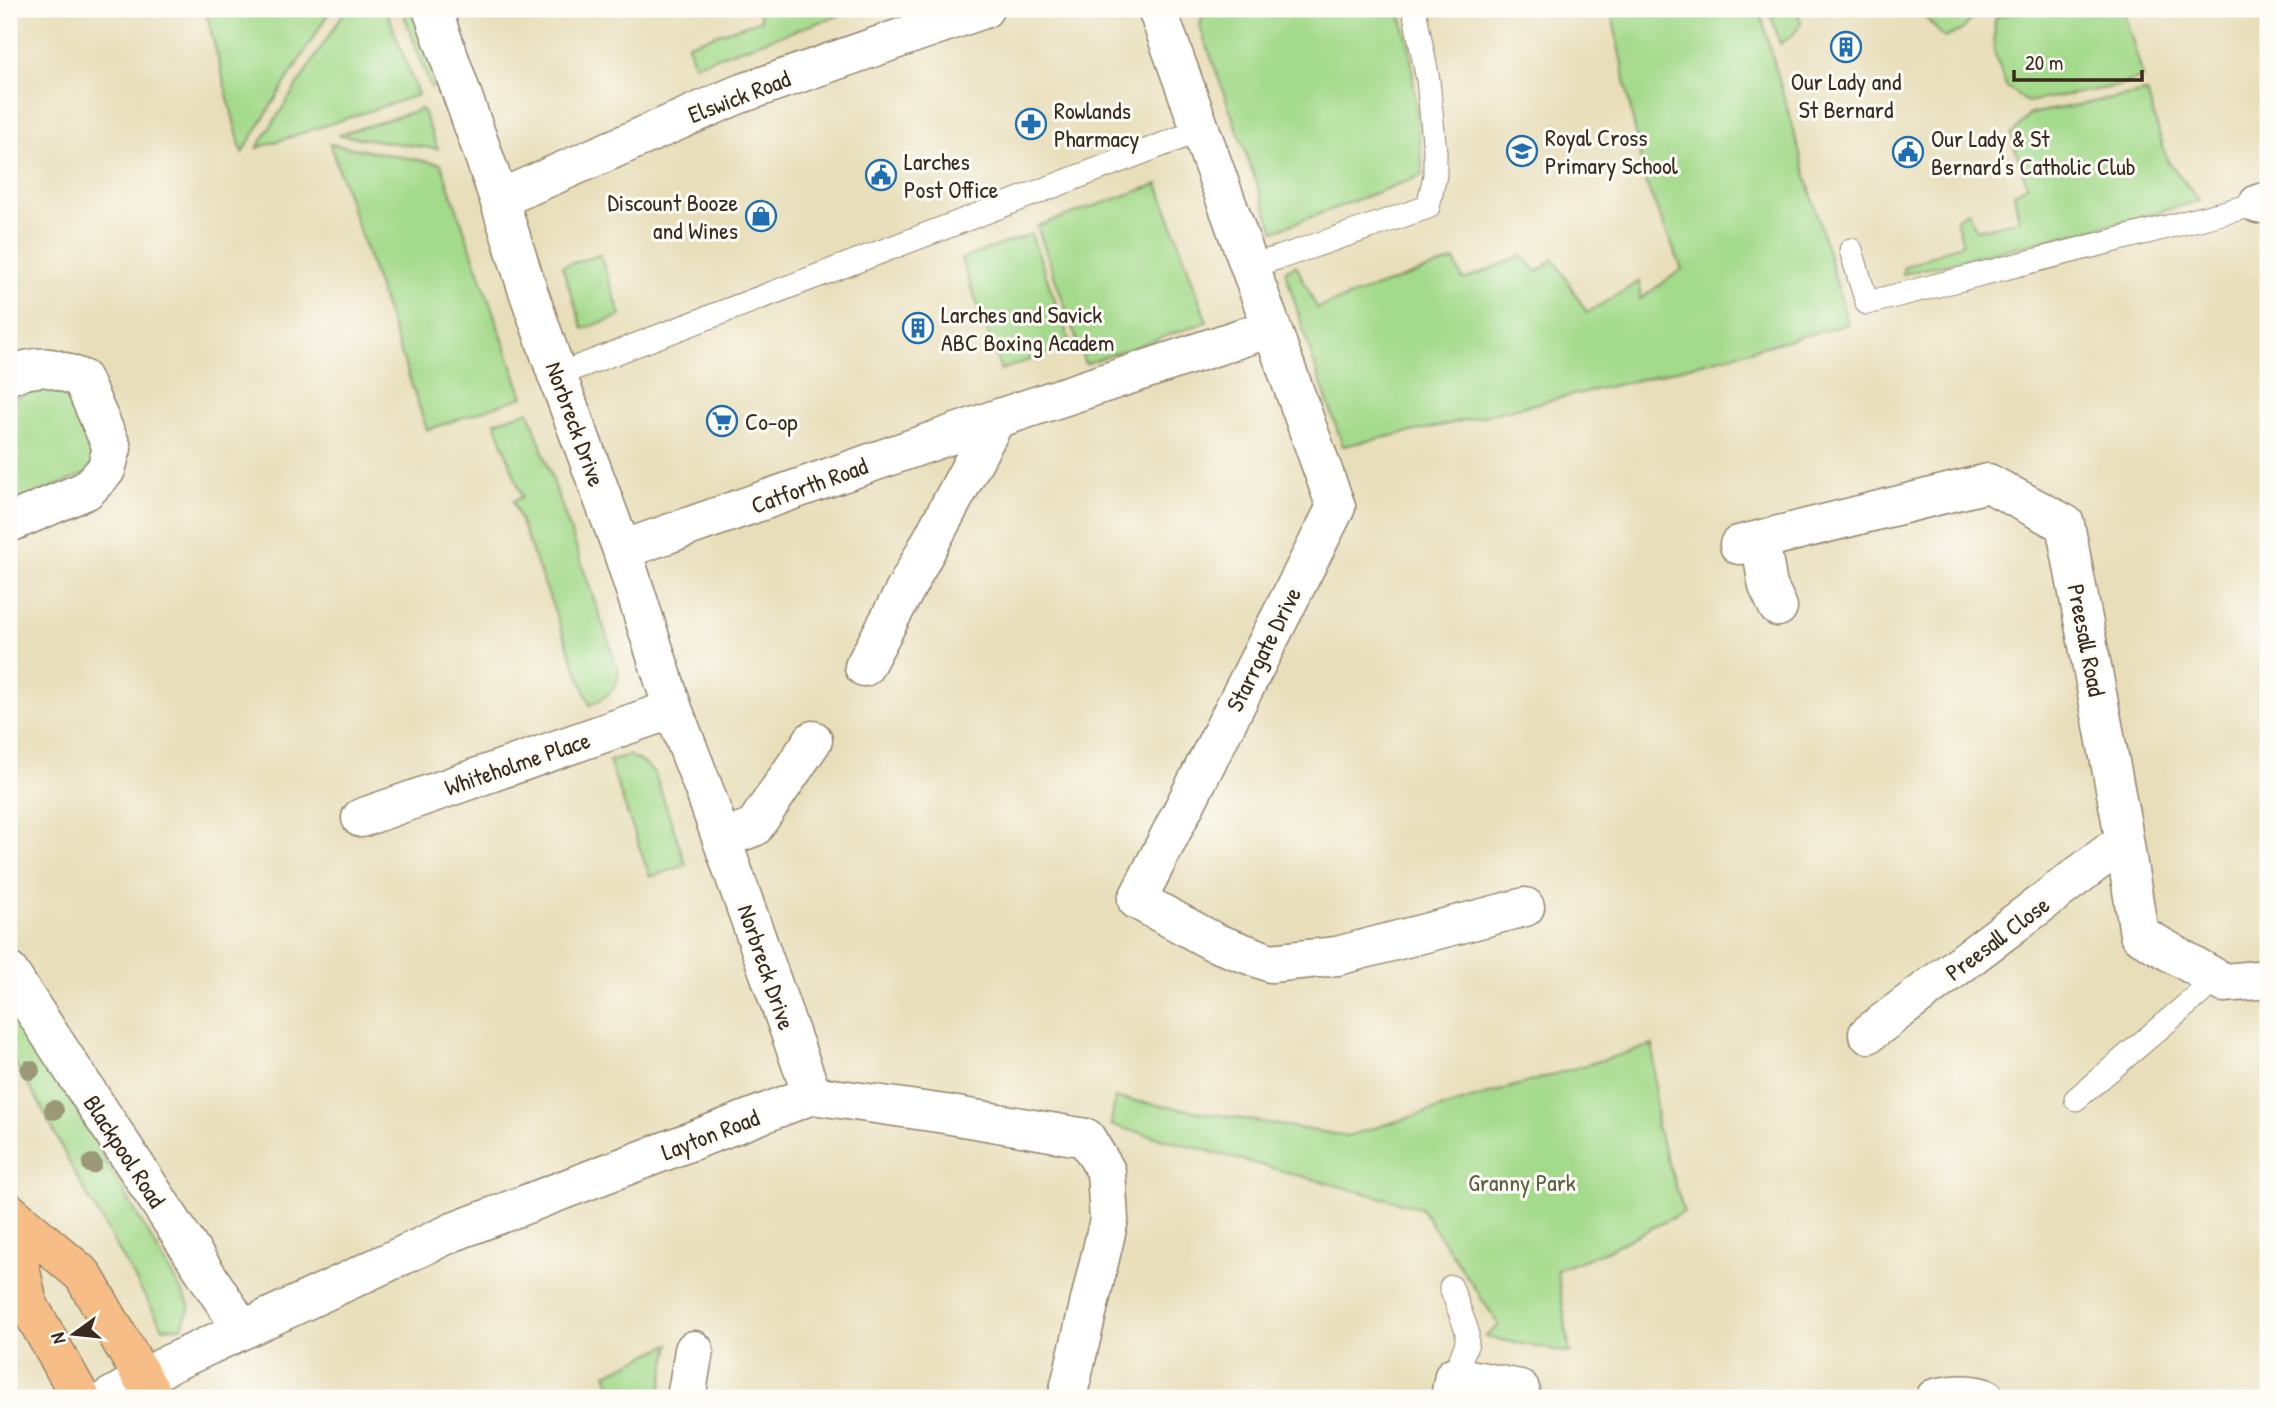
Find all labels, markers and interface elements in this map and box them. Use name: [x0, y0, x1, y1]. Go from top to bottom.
building icon: Our Lady and St Bernard: [1829, 30, 1863, 64]
scale bar: [2014, 38, 2142, 82]
text: 20 m: [2025, 48, 2063, 77]
street label: Elswick Road: [683, 62, 795, 130]
place label: Our Lady and St Bernard: [1791, 65, 1901, 125]
place label: Rowlands Pharmacy: [1054, 94, 1139, 154]
pharmacy icon: Rowlands Pharmacy: [1014, 107, 1048, 141]
place label: Royal Cross Primary School: [1545, 121, 1679, 181]
place label: Our Lady & St Bernard's Catholic Club: [1931, 122, 2136, 182]
school or university icon: Royal Cross Primary School: [1505, 134, 1539, 168]
public building icon: Our Lady & St Bernard's Catholic Club: [1891, 135, 1925, 169]
place label: Larches Post Office: [904, 145, 999, 205]
public building icon: Larches Post Office: [864, 158, 898, 192]
place label: Discount Booze and Wines: [607, 186, 738, 246]
shop icon: Discount Booze and Wines: [744, 199, 778, 233]
place label: Larches and Savick ABC Boxing Academ: [941, 298, 1114, 358]
building icon: Larches and Savick ABC Boxing Academ: [901, 311, 935, 345]
street label: Norbreck Drive: [539, 357, 613, 491]
supermarket icon: Co-op: [705, 404, 739, 438]
place label: Co-op: [745, 405, 797, 437]
street label: Catforth Road: [746, 449, 872, 521]
street label: Starrgate Drive: [1218, 581, 1308, 717]
street label: Preesall Road: [2060, 581, 2114, 699]
street label: Whiteholme Place: [440, 723, 594, 803]
street label: Preesall Close: [1938, 888, 2056, 988]
street label: Norbreck Drive: [731, 900, 803, 1034]
street label: Blackpool Road: [77, 1089, 173, 1213]
street label: Layton Road: [657, 1101, 763, 1167]
park label: Granny Park: [1468, 1166, 1576, 1198]
north arrow: [38, 1298, 108, 1368]
text: N: [44, 1330, 71, 1347]

